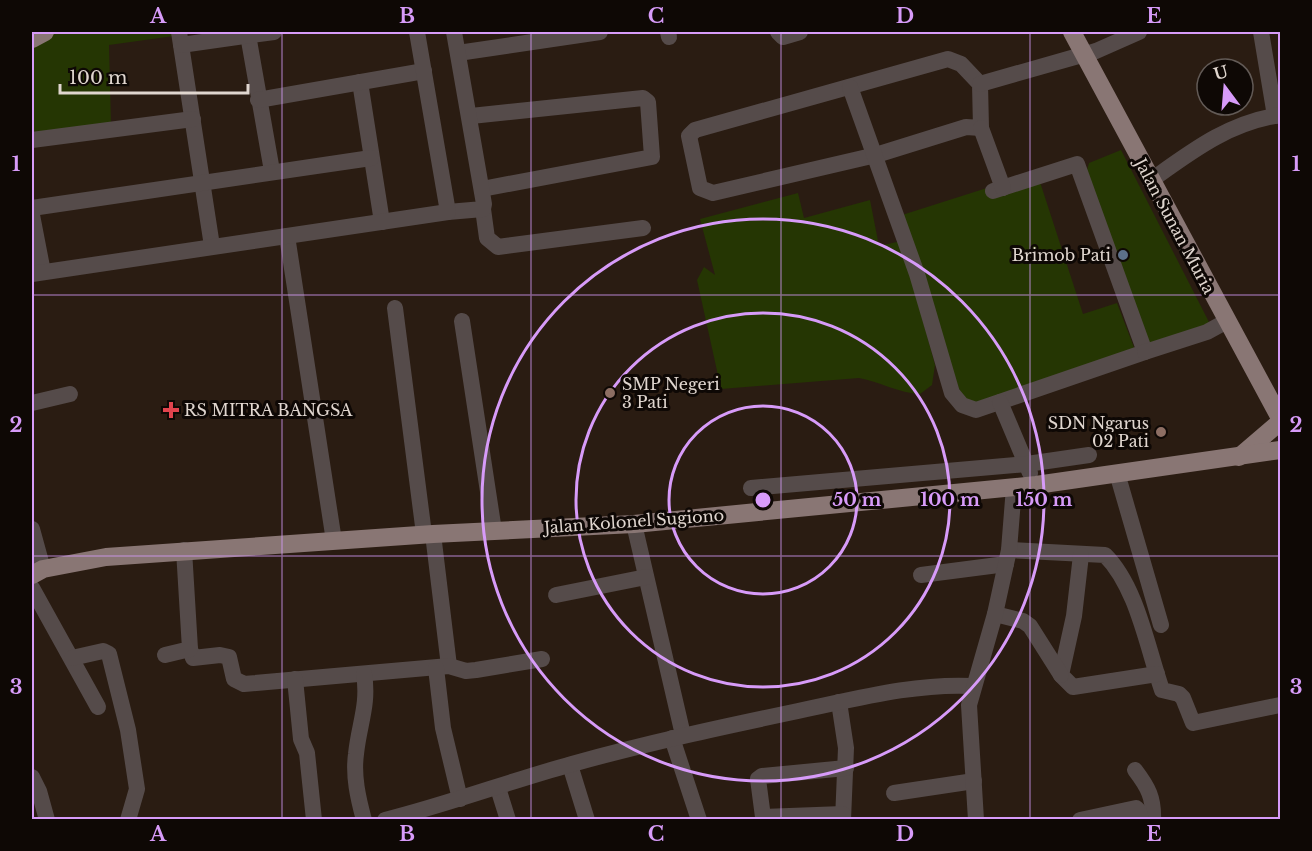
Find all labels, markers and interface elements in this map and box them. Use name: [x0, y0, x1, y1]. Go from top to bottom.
text: A: [149, 4, 167, 28]
text: B: [399, 4, 415, 28]
text: C: [648, 4, 664, 28]
text: D: [896, 4, 914, 28]
text: E: [1146, 4, 1162, 28]
scale bar: [60, 57, 248, 95]
north arrow: [1195, 57, 1255, 117]
text: U: [1211, 61, 1230, 84]
text: 100 m: [69, 67, 127, 89]
text: 1: [12, 152, 21, 176]
text: 1: [1292, 152, 1301, 176]
street label: Jalan Sunan Muria: [1130, 153, 1219, 297]
place label: Brimob Pati: [1012, 245, 1112, 265]
marker: Brimob Pati: [1116, 248, 1130, 262]
place label: SMP Negeri 3 Pati: [622, 374, 720, 412]
marker: SMP Negeri 3 Pati: [603, 386, 617, 400]
place label: RS MITRA BANGSA: [184, 400, 353, 420]
marker: RS MITRA BANGSA: [162, 401, 180, 419]
text: 2: [9, 413, 23, 437]
place label: SDN Ngarus 02 Pati: [1048, 413, 1150, 451]
text: 2: [1289, 413, 1303, 437]
marker: SDN Ngarus 02 Pati: [1154, 425, 1168, 439]
text: 50 m: [833, 489, 882, 511]
text: 100 m: [920, 489, 980, 511]
text: 150 m: [1016, 489, 1073, 511]
centre of rings: [753, 490, 773, 510]
street label: Jalan Kolonel Sugiono: [541, 505, 725, 537]
text: 3: [10, 675, 22, 699]
text: 3: [1290, 675, 1302, 699]
text: A: [149, 822, 167, 846]
text: B: [399, 822, 415, 846]
text: C: [648, 822, 664, 846]
text: D: [896, 822, 914, 846]
text: E: [1146, 822, 1162, 846]

